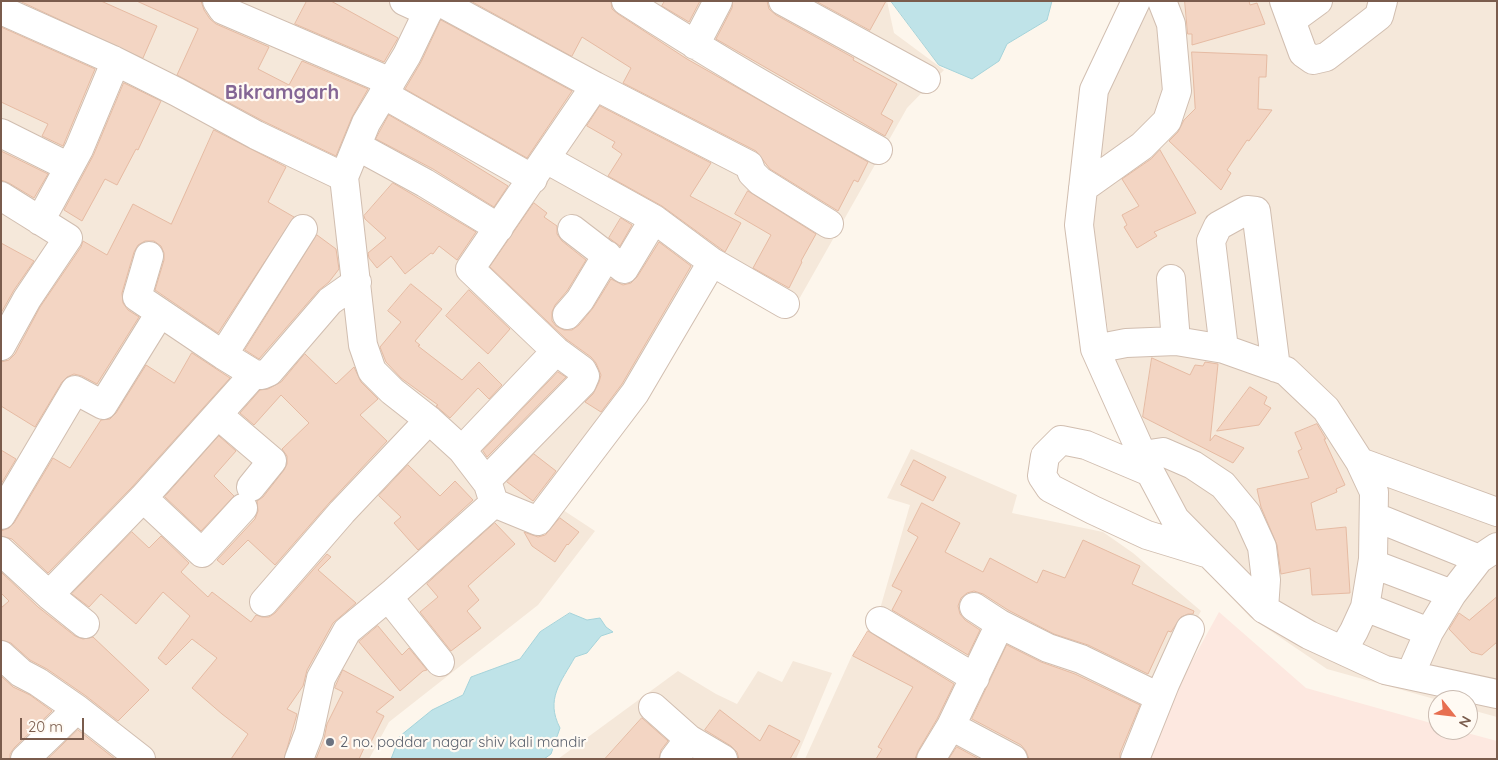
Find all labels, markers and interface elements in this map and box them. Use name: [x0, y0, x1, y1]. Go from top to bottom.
district label: Bikramgarh: [225, 81, 339, 105]
north arrow: [1428, 690, 1478, 740]
scale bar: [22, 708, 86, 740]
text: N: [1455, 713, 1476, 731]
text: 20 m: [28, 717, 63, 736]
place label: 2 no. poddar nagar shiv kali mandir: [340, 733, 586, 751]
marker: 2 no. poddar nagar shiv kali mandir: [324, 736, 336, 748]

